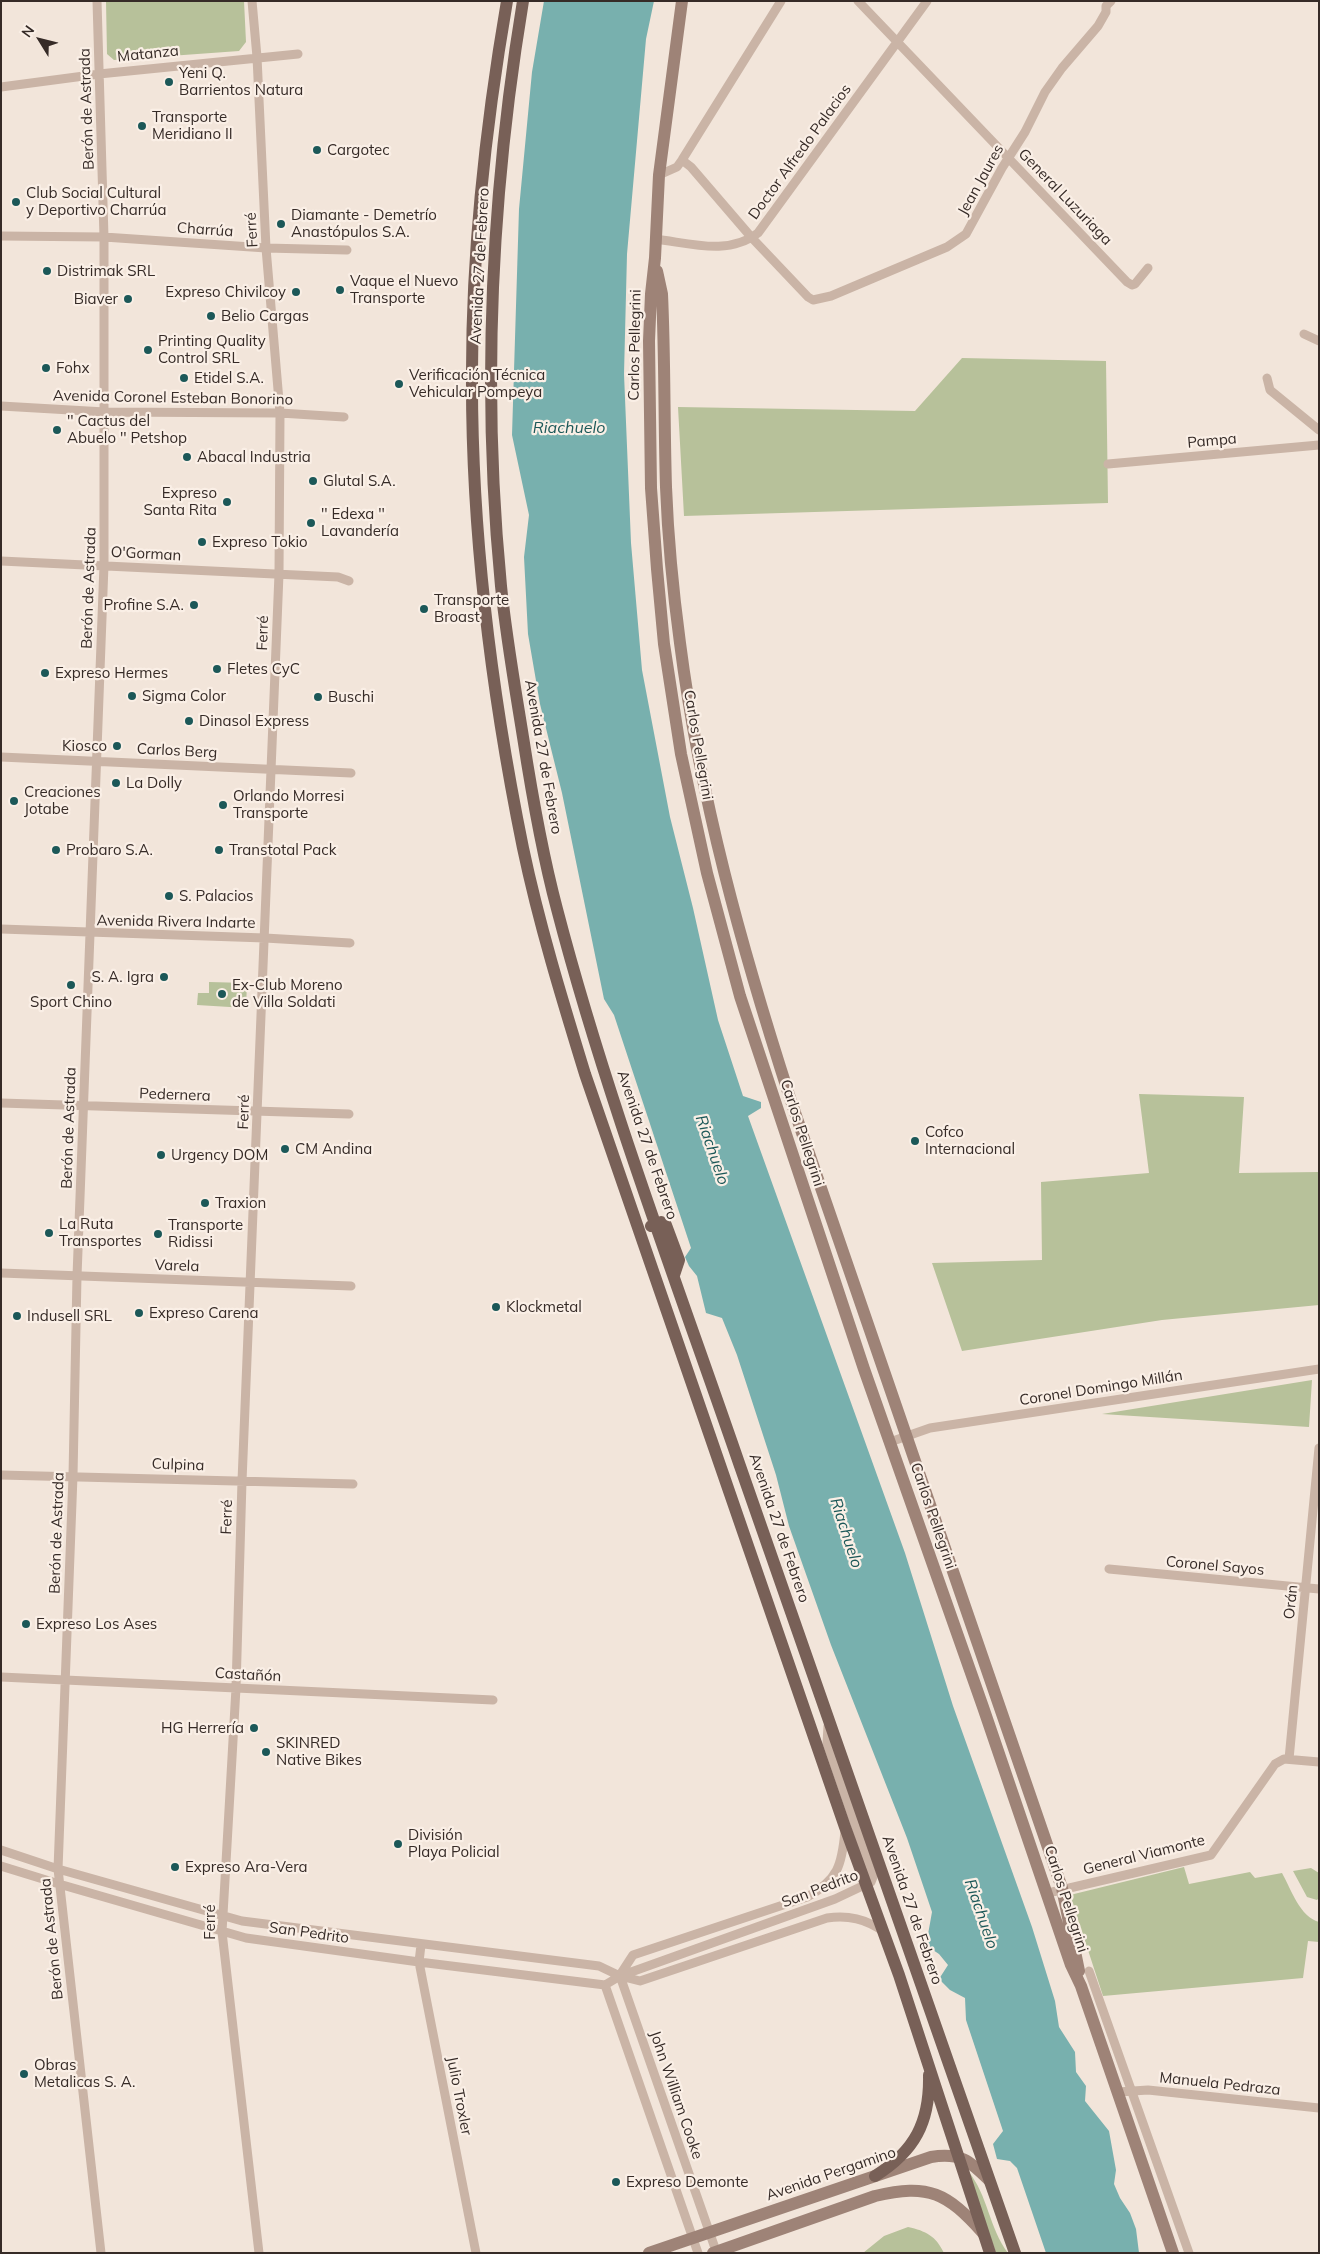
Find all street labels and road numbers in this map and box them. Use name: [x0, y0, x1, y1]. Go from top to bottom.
street label: Matanza: [116, 42, 180, 66]
street label: Berón de Astrada: [76, 48, 98, 170]
street label: Doctor Alfredo Palacios: [745, 81, 855, 223]
street label: Jean Jaures: [954, 141, 1008, 219]
street label: General Luzuriaga: [1014, 145, 1116, 249]
street label: Avenida 27 de Febrero: [467, 187, 493, 345]
street label: Ferré: [242, 212, 262, 248]
street label: Charrúa: [176, 219, 234, 241]
street label: Carlos Pellegrini: [625, 289, 645, 401]
street label: Avenida Coronel Esteban Bonorino: [53, 387, 293, 409]
street label: Pampa: [1187, 430, 1237, 452]
street label: Berón de Astrada: [78, 527, 100, 649]
street label: O'Gorman: [110, 543, 182, 565]
street label: Ferré: [253, 615, 273, 651]
street label: Avenida 27 de Febrero: [521, 678, 565, 836]
street label: Carlos Pellegrini: [679, 689, 717, 801]
street label: Carlos Berg: [136, 740, 218, 762]
street label: Avenida Rivera Indarte: [96, 912, 256, 932]
street label: Berón de Astrada: [58, 1067, 80, 1189]
street label: Avenida 27 de Febrero: [613, 1068, 681, 1222]
street label: Carlos Pellegrini: [776, 1077, 828, 1189]
street label: Pedernera: [139, 1085, 211, 1105]
street label: Ferré: [234, 1094, 254, 1130]
street label: Varela: [154, 1256, 200, 1276]
street label: Coronel Domingo Millán: [1018, 1366, 1184, 1410]
street label: Avenida 27 de Febrero: [745, 1451, 813, 1605]
street label: Culpina: [151, 1455, 205, 1475]
street label: Carlos Pellegrini: [906, 1460, 960, 1572]
street label: Berón de Astrada: [46, 1472, 68, 1594]
street label: Ferré: [217, 1499, 237, 1535]
street label: Coronel Sayos: [1165, 1553, 1265, 1579]
street label: Orán: [1280, 1584, 1302, 1620]
street label: Castañón: [214, 1664, 282, 1686]
street label: General Viamonte: [1081, 1831, 1207, 1879]
street label: Avenida 27 de Febrero: [878, 1833, 946, 1987]
street label: Carlos Pellegrini: [1040, 1843, 1092, 1955]
street label: San Pedrito: [779, 1866, 861, 1912]
street label: Berón de Astrada: [37, 1877, 67, 2001]
street label: Ferré: [201, 1904, 219, 1940]
street label: San Pedrito: [268, 1918, 350, 1948]
street label: John William Cooke: [646, 2028, 706, 2162]
street label: Julio Troxler: [443, 2055, 475, 2137]
street label: Manuela Pedraza: [1159, 2069, 1281, 2099]
street label: Avenida Pergamino: [764, 2143, 898, 2205]

